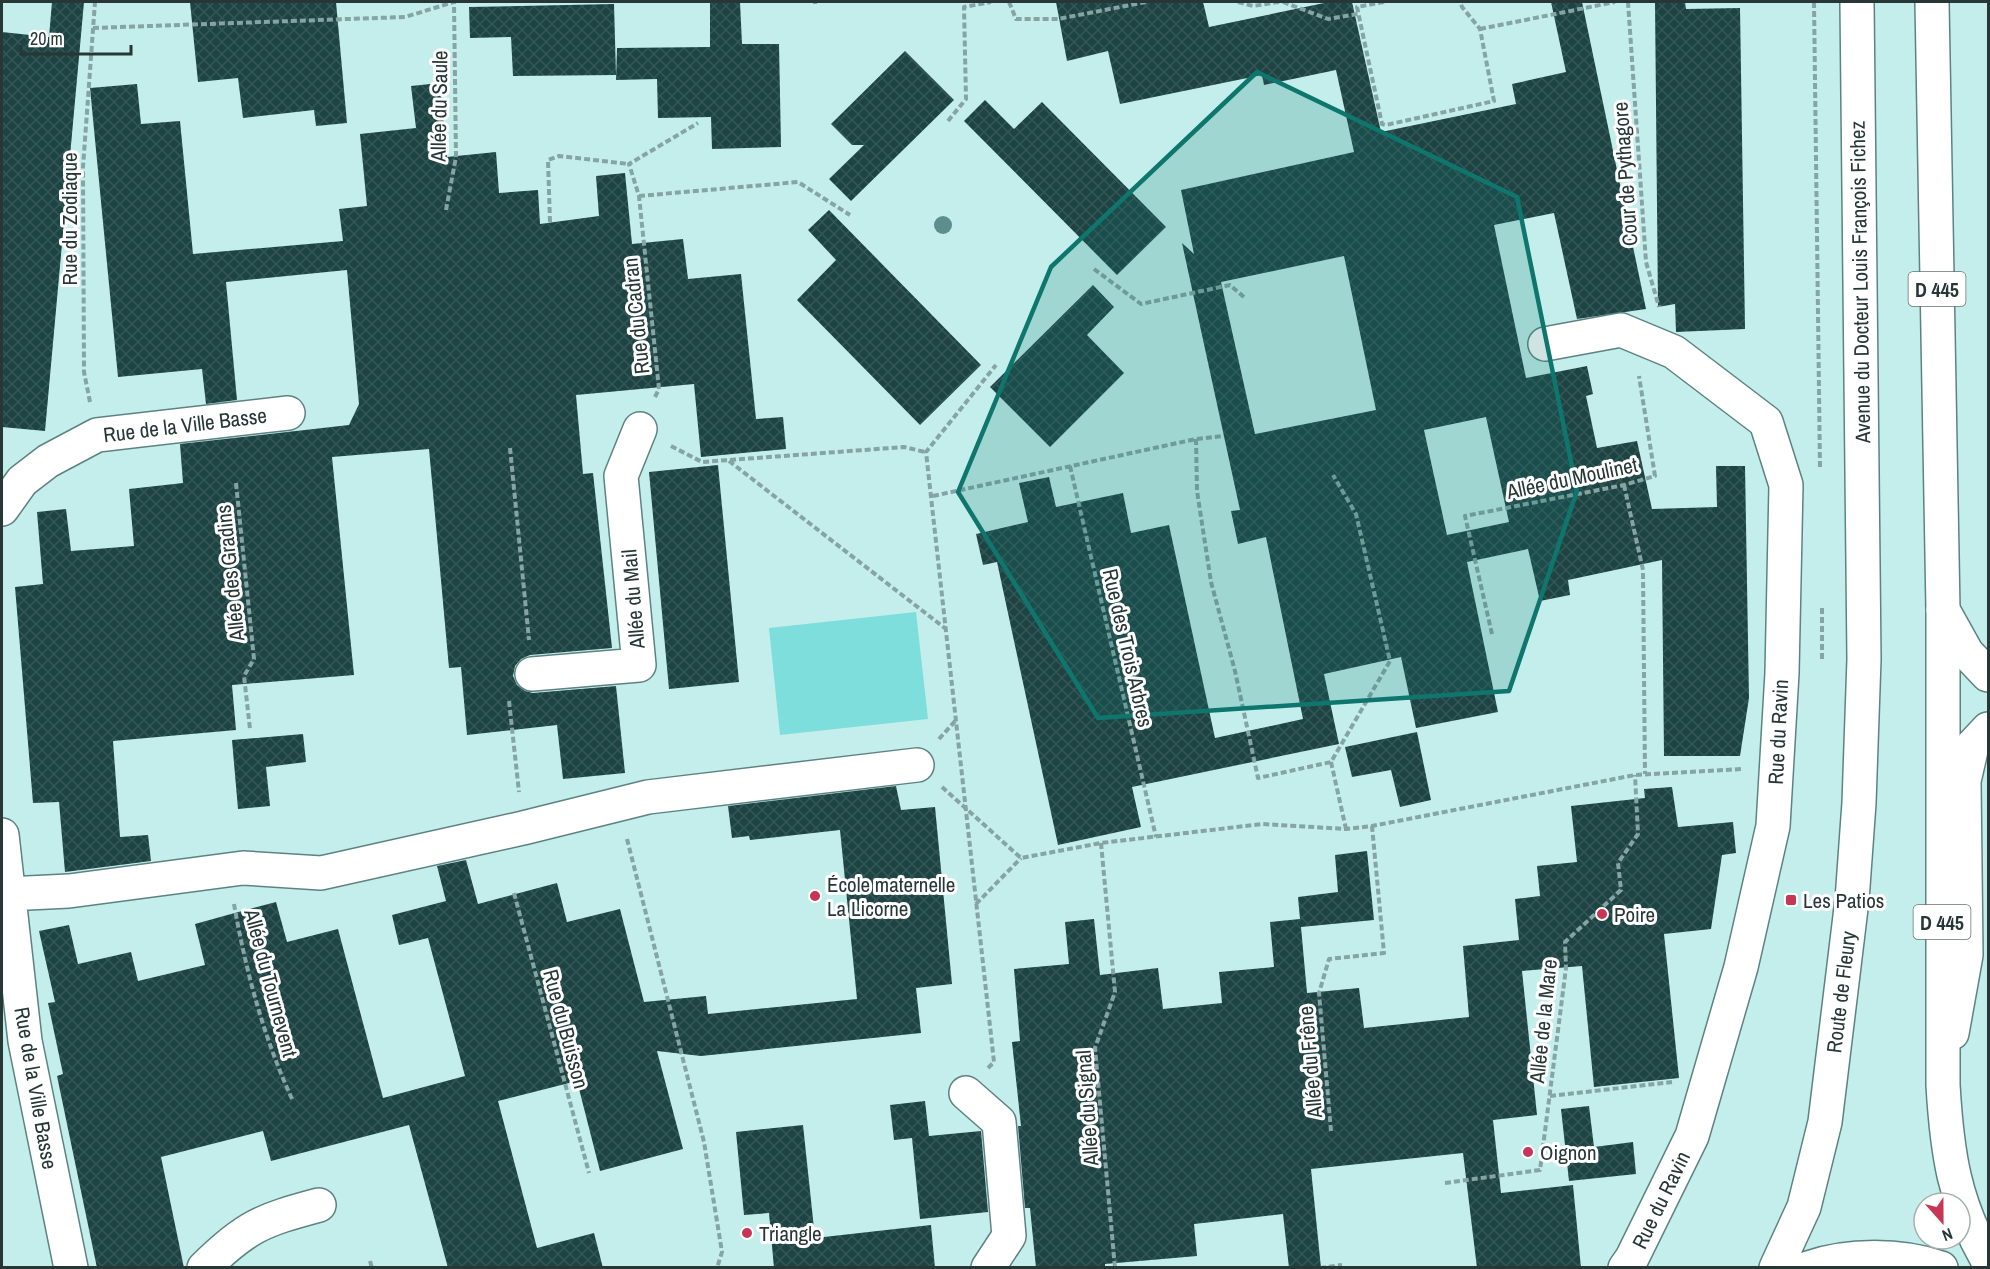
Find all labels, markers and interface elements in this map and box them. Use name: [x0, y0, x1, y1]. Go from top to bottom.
scale bar: [21, 18, 130, 56]
text: 20 m: [30, 26, 63, 51]
street label: Allée du Saule: [424, 50, 454, 163]
street label: Cour de Pythagore: [1605, 101, 1645, 247]
street label: Avenue du Docteur Louis François Fichez: [1843, 120, 1877, 444]
street label: Rue du Zodiaque: [55, 152, 84, 286]
street label: Rue du Cadran: [615, 256, 657, 376]
road number: D 445: [1908, 272, 1966, 306]
street label: Rue de la Ville Basse: [102, 401, 268, 449]
street label: Allée du Moulinet: [1503, 450, 1640, 506]
street label: Allée des Gradins: [208, 503, 252, 644]
street label: Allée du Mail: [614, 548, 652, 651]
street label: Rue des Trois Arbres: [1096, 566, 1160, 730]
street label: Rue du Ravin: [1761, 679, 1795, 785]
place label: École maternelle La Licorne: [827, 870, 955, 923]
place label: Les Patios: [1803, 886, 1884, 915]
marker: École maternelle La Licorne: [808, 889, 822, 903]
marker: Les Patios: [1784, 893, 1798, 907]
place label: Poire: [1614, 900, 1655, 929]
street label: Allée du Tournevent: [237, 905, 305, 1060]
road number: D 445: [1914, 905, 1970, 939]
marker: Poire: [1595, 907, 1609, 921]
street label: Route de Fleury: [1819, 929, 1863, 1055]
street label: Allée de la Mare: [1522, 958, 1564, 1085]
street label: Rue du Buisson: [536, 966, 596, 1092]
street label: Rue de la Ville Basse: [7, 1005, 65, 1171]
street label: Allée du Frêne: [1291, 1005, 1329, 1120]
street label: Allée du Signal: [1068, 1049, 1106, 1168]
place label: Oignon: [1540, 1138, 1597, 1167]
marker: Oignon: [1521, 1145, 1535, 1159]
street label: Rue du Ravin: [1625, 1146, 1697, 1254]
north arrow: [1912, 1191, 1972, 1251]
place label: Triangle: [759, 1219, 822, 1248]
text: N: [1939, 1223, 1956, 1247]
marker: Triangle: [740, 1226, 754, 1240]

